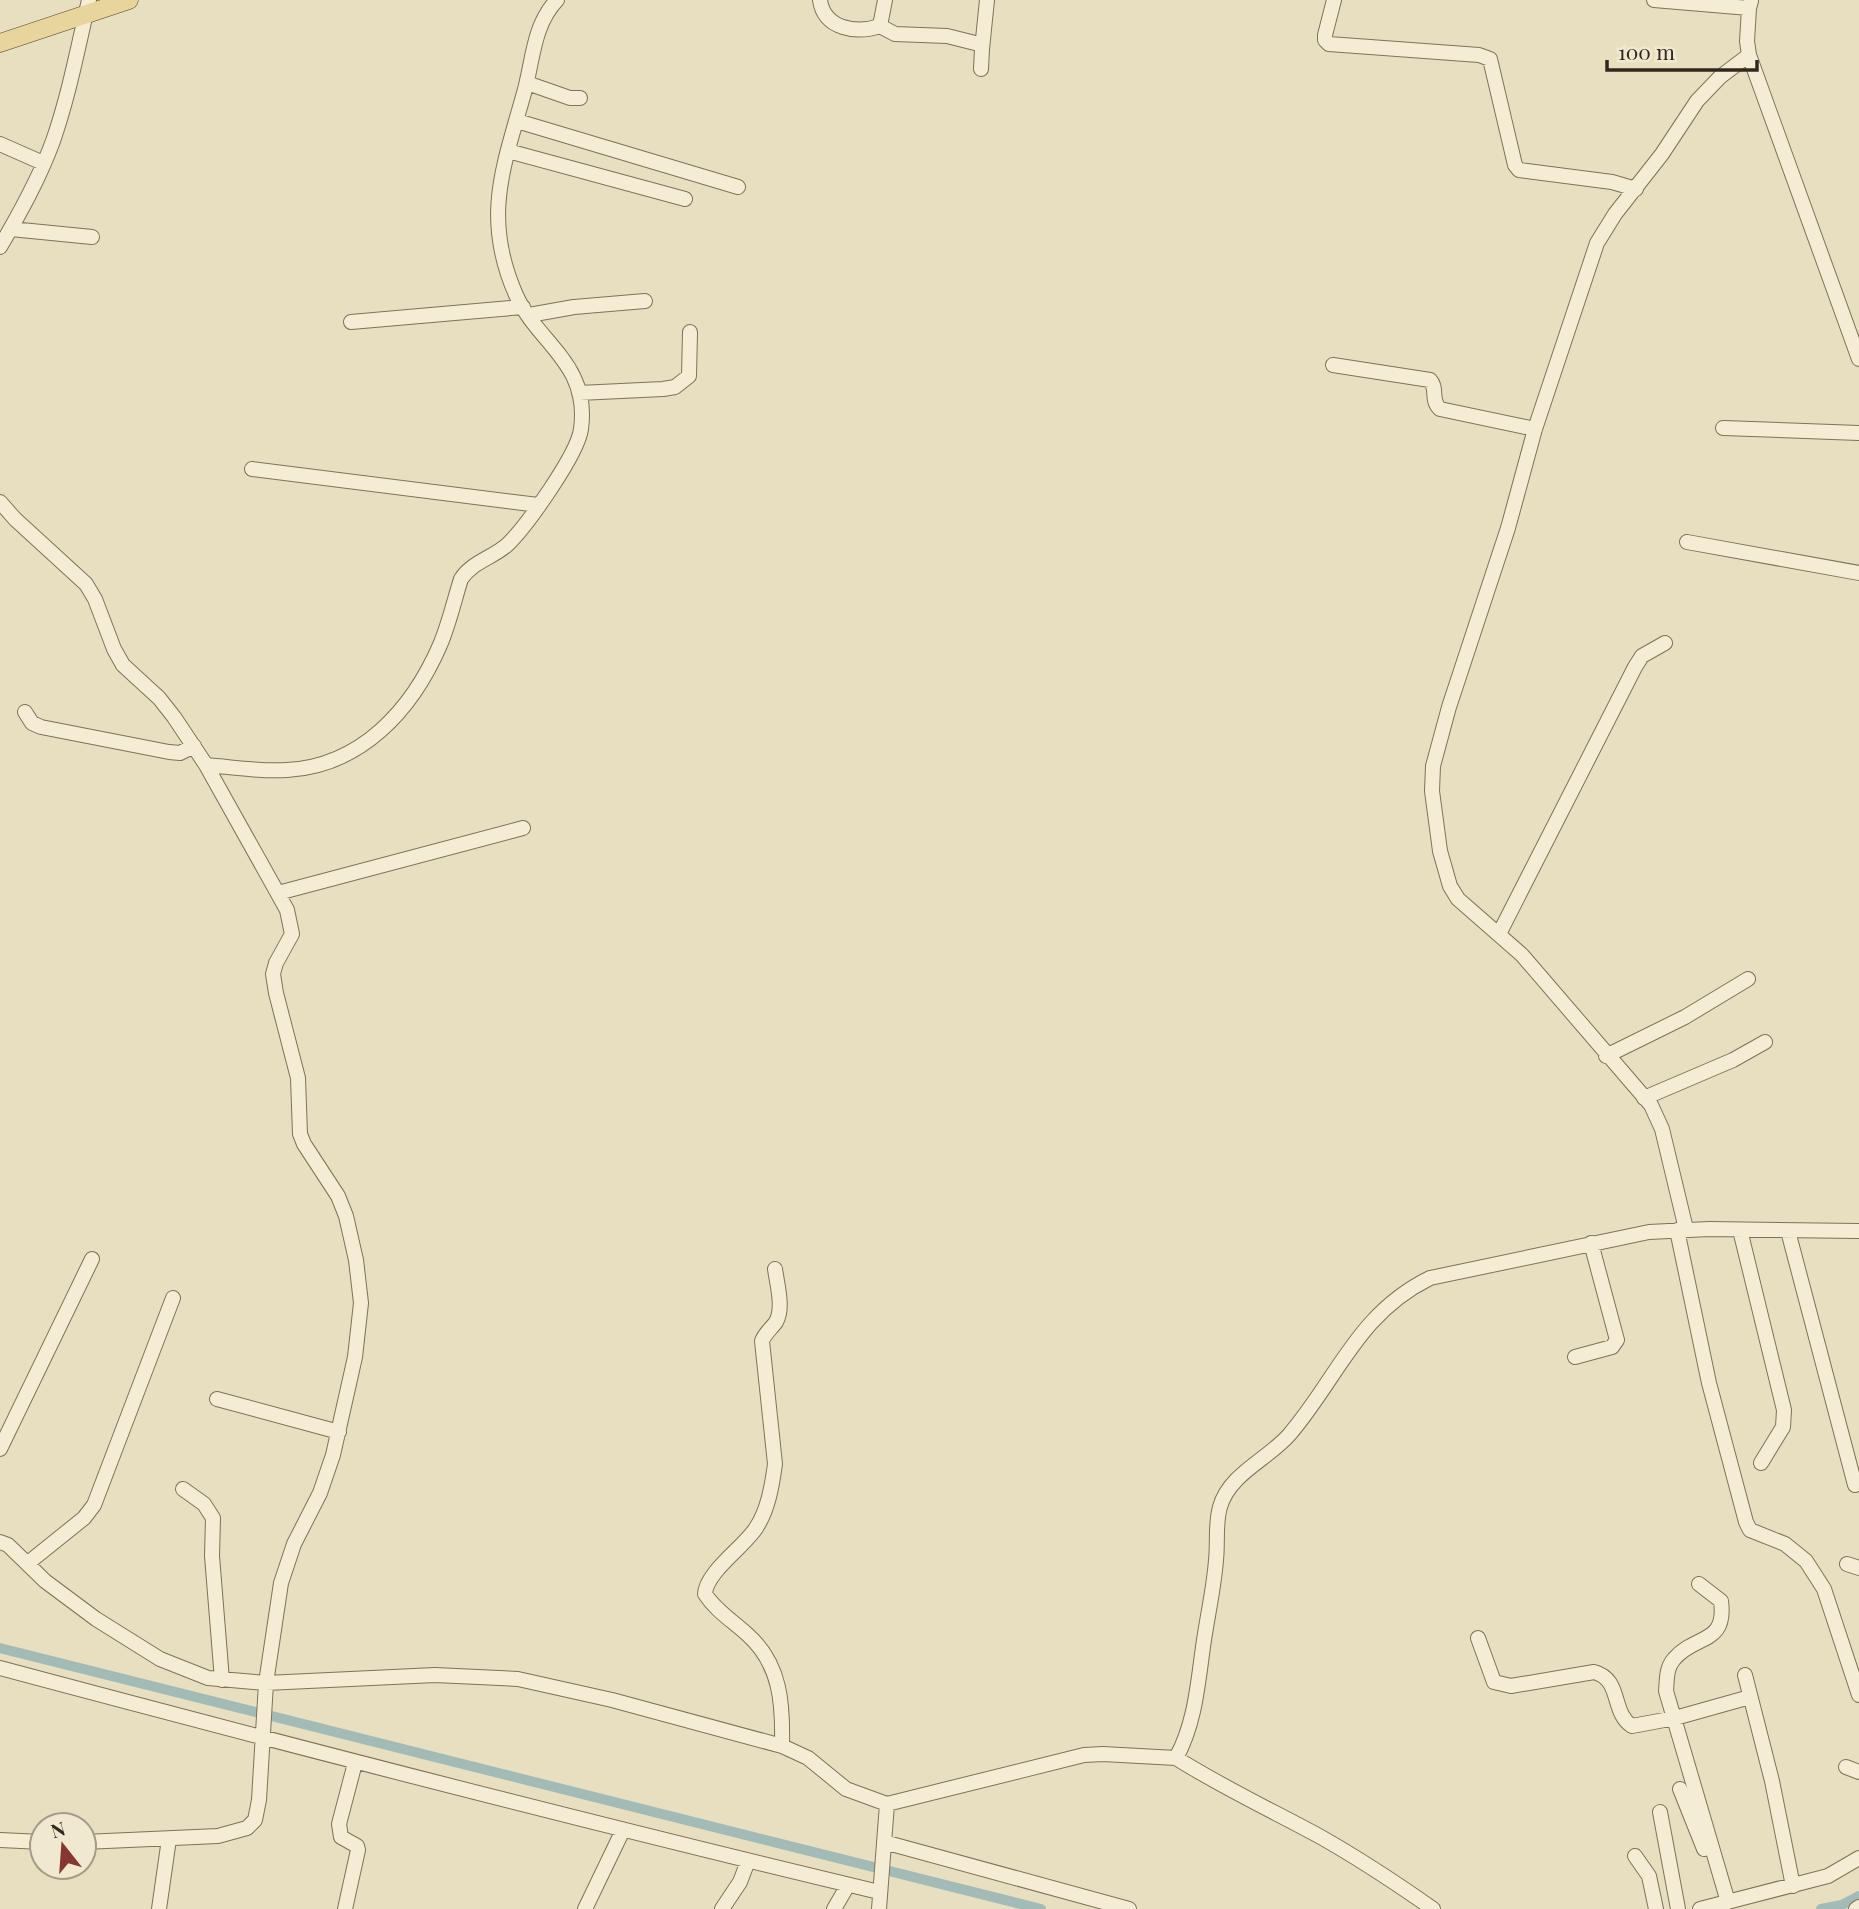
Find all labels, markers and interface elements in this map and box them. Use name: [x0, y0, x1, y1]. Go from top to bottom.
scale bar: [1607, 28, 1758, 72]
text: 100 m: [1618, 37, 1675, 65]
north arrow: [28, 1811, 98, 1881]
text: N: [47, 1814, 68, 1843]

